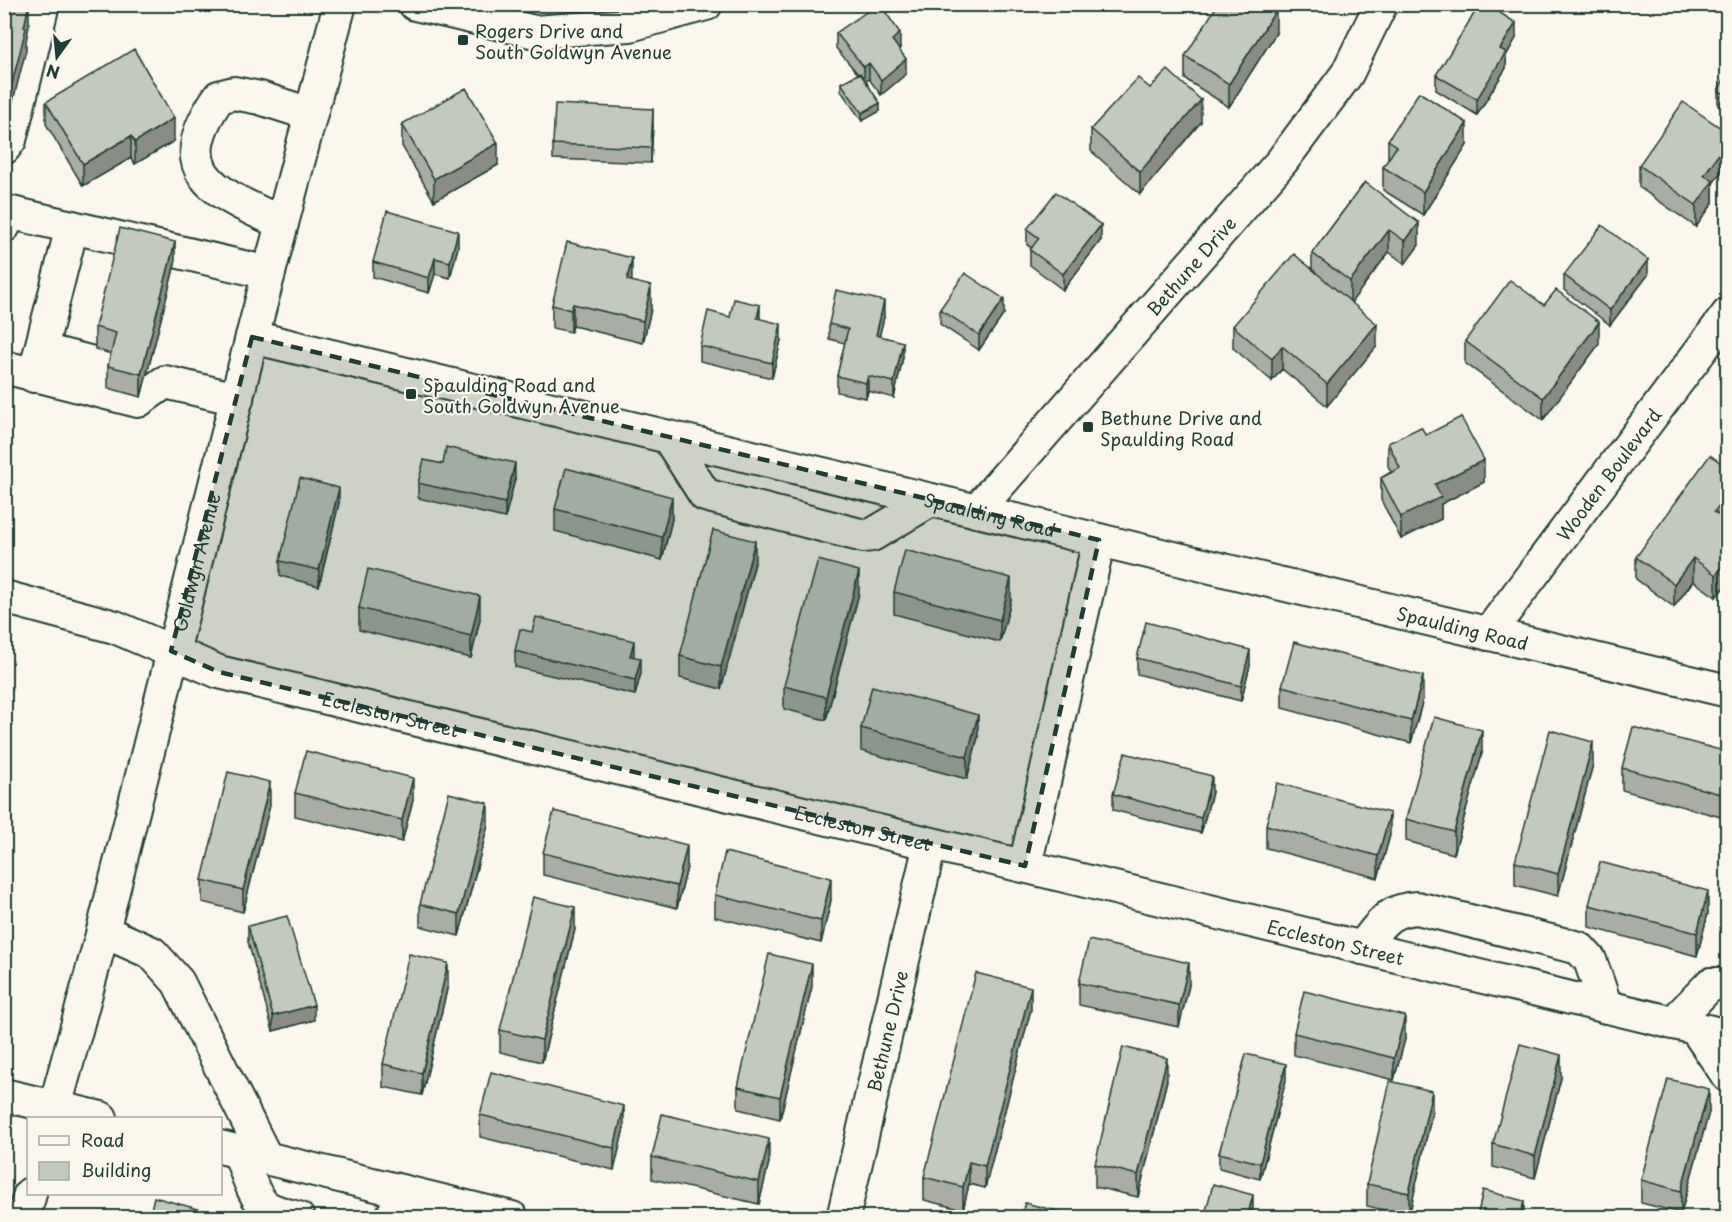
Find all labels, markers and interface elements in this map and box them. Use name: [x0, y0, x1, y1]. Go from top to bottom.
place label: Rogers Drive and South Goldwyn Avenue: [475, 17, 672, 65]
north arrow: [27, 27, 87, 87]
marker: Rogers Drive and South Goldwyn Avenue: [456, 33, 470, 47]
text: N: [44, 59, 62, 86]
street label: Bethune Drive: [1140, 210, 1242, 321]
place label: Spaulding Road and South Goldwyn Avenue: [423, 371, 620, 419]
marker: Spaulding Road and South Goldwyn Avenue: [404, 387, 418, 401]
street label: Wooden Boulevard: [1549, 402, 1667, 546]
place label: Bethune Drive and Spaulding Road: [1100, 404, 1262, 452]
marker: Bethune Drive and Spaulding Road: [1081, 420, 1095, 434]
street label: Spaulding Road: [922, 485, 1059, 543]
street label: Goldwyn Avenue: [165, 490, 226, 634]
street label: Spaulding Road: [1394, 599, 1531, 656]
street label: Eccleston Street: [320, 684, 462, 743]
street label: Eccleston Street: [792, 798, 934, 857]
street label: Eccleston Street: [1264, 912, 1407, 971]
street label: Bethune Drive: [859, 967, 914, 1095]
legend: [27, 1117, 222, 1195]
text: Road: [81, 1126, 125, 1153]
text: Building: [81, 1156, 151, 1183]

